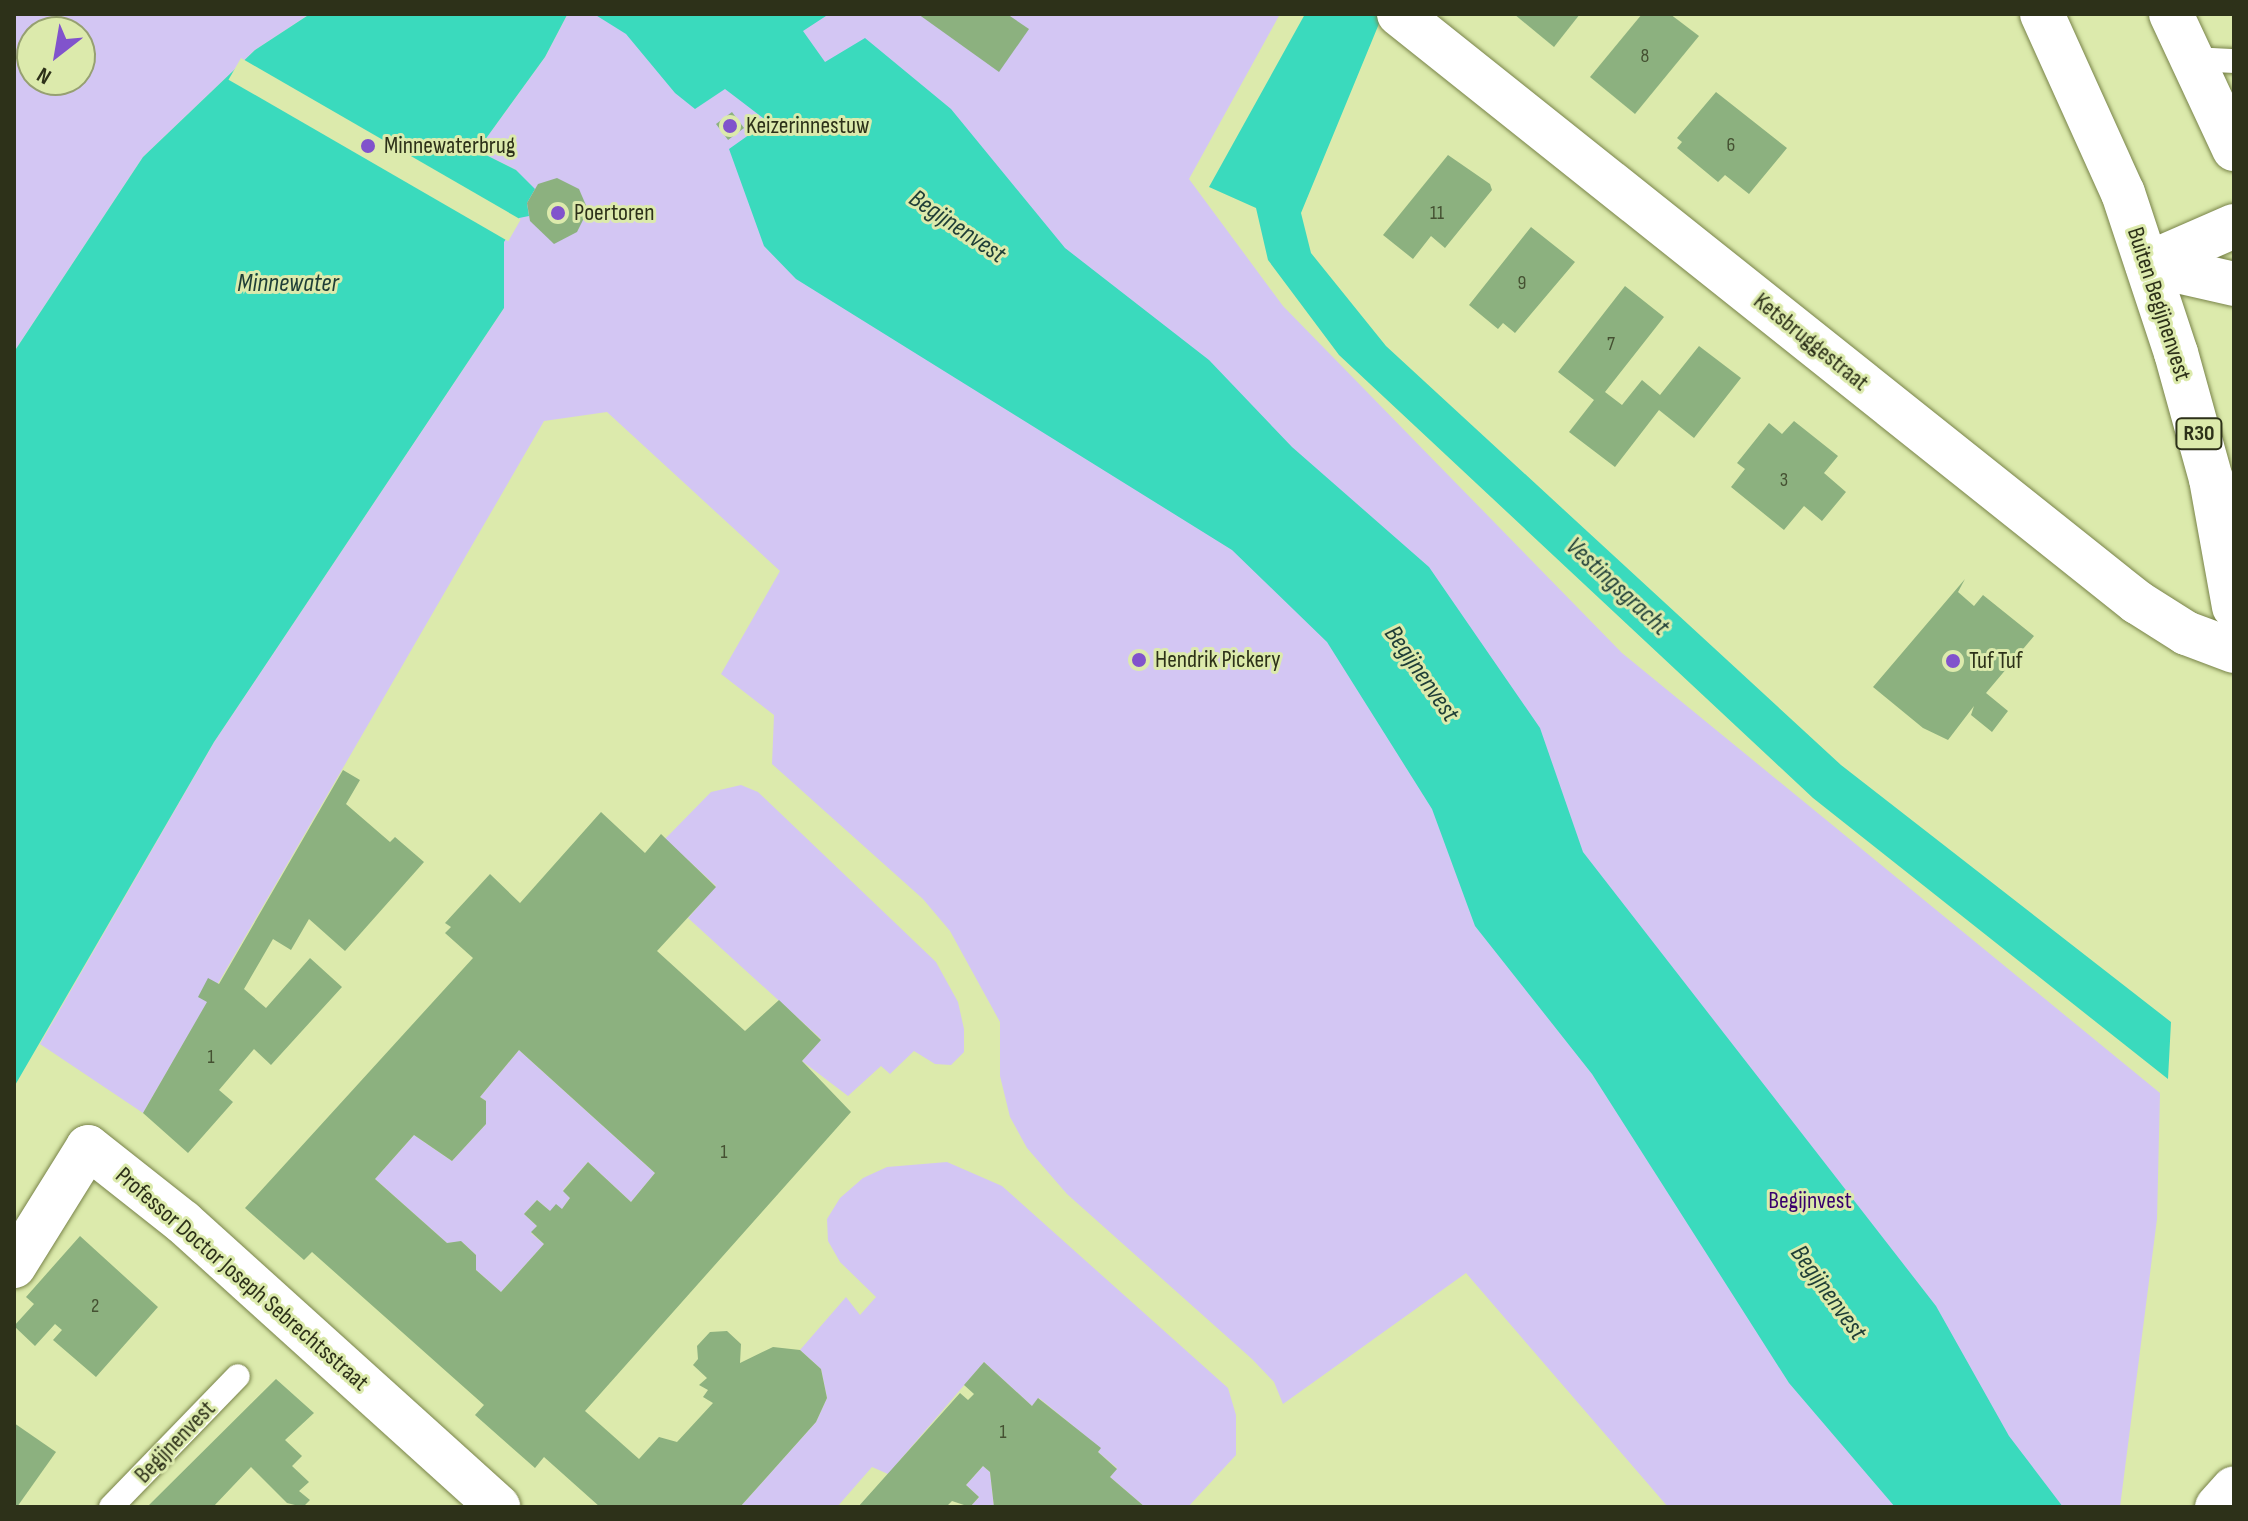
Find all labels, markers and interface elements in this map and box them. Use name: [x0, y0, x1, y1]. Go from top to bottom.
north arrow: [16, 16, 96, 96]
house number: 8: [1641, 44, 1649, 68]
text: N: [32, 61, 56, 90]
place label: Keizerinnestuw: [746, 112, 869, 140]
marker: Keizerinnestuw: [721, 117, 739, 135]
place label: Minnewaterbrug: [384, 132, 515, 160]
house number: 6: [1727, 133, 1735, 157]
marker: Minnewaterbrug: [359, 137, 377, 155]
water label: Begijnenvest: [903, 183, 1011, 271]
place label: Poertoren: [574, 199, 654, 227]
house number: 11: [1430, 201, 1444, 225]
marker: Poertoren: [549, 204, 567, 222]
street label: Buiten Begijnenvest: [2121, 224, 2197, 384]
water label: Minnewater: [237, 268, 339, 300]
house number: 9: [1518, 271, 1526, 295]
street label: Ketsbruggestraat: [1748, 287, 1874, 397]
house number: 7: [1607, 332, 1615, 356]
road number: R30: [2175, 416, 2223, 452]
house number: 3: [1780, 468, 1788, 492]
water label: Vestingsgracht: [1559, 531, 1675, 643]
water label: Begijnenvest: [1377, 620, 1465, 728]
place label: Hendrik Pickery: [1155, 646, 1280, 674]
place label: Tuf Tuf: [1969, 647, 2023, 675]
marker: Hendrik Pickery: [1130, 651, 1148, 669]
marker: Tuf Tuf: [1944, 652, 1962, 670]
house number: 1: [208, 1045, 214, 1069]
house number: 1: [721, 1140, 727, 1164]
street label: Professor Doctor Joseph Sebrechtsstraat: [109, 1161, 375, 1397]
park label: Begijnvest: [1768, 1187, 1852, 1215]
water label: Begijnenvest: [1783, 1239, 1873, 1347]
house number: 2: [91, 1294, 99, 1318]
street label: Begijnenvest: [129, 1395, 221, 1489]
house number: 1: [1000, 1420, 1006, 1444]

